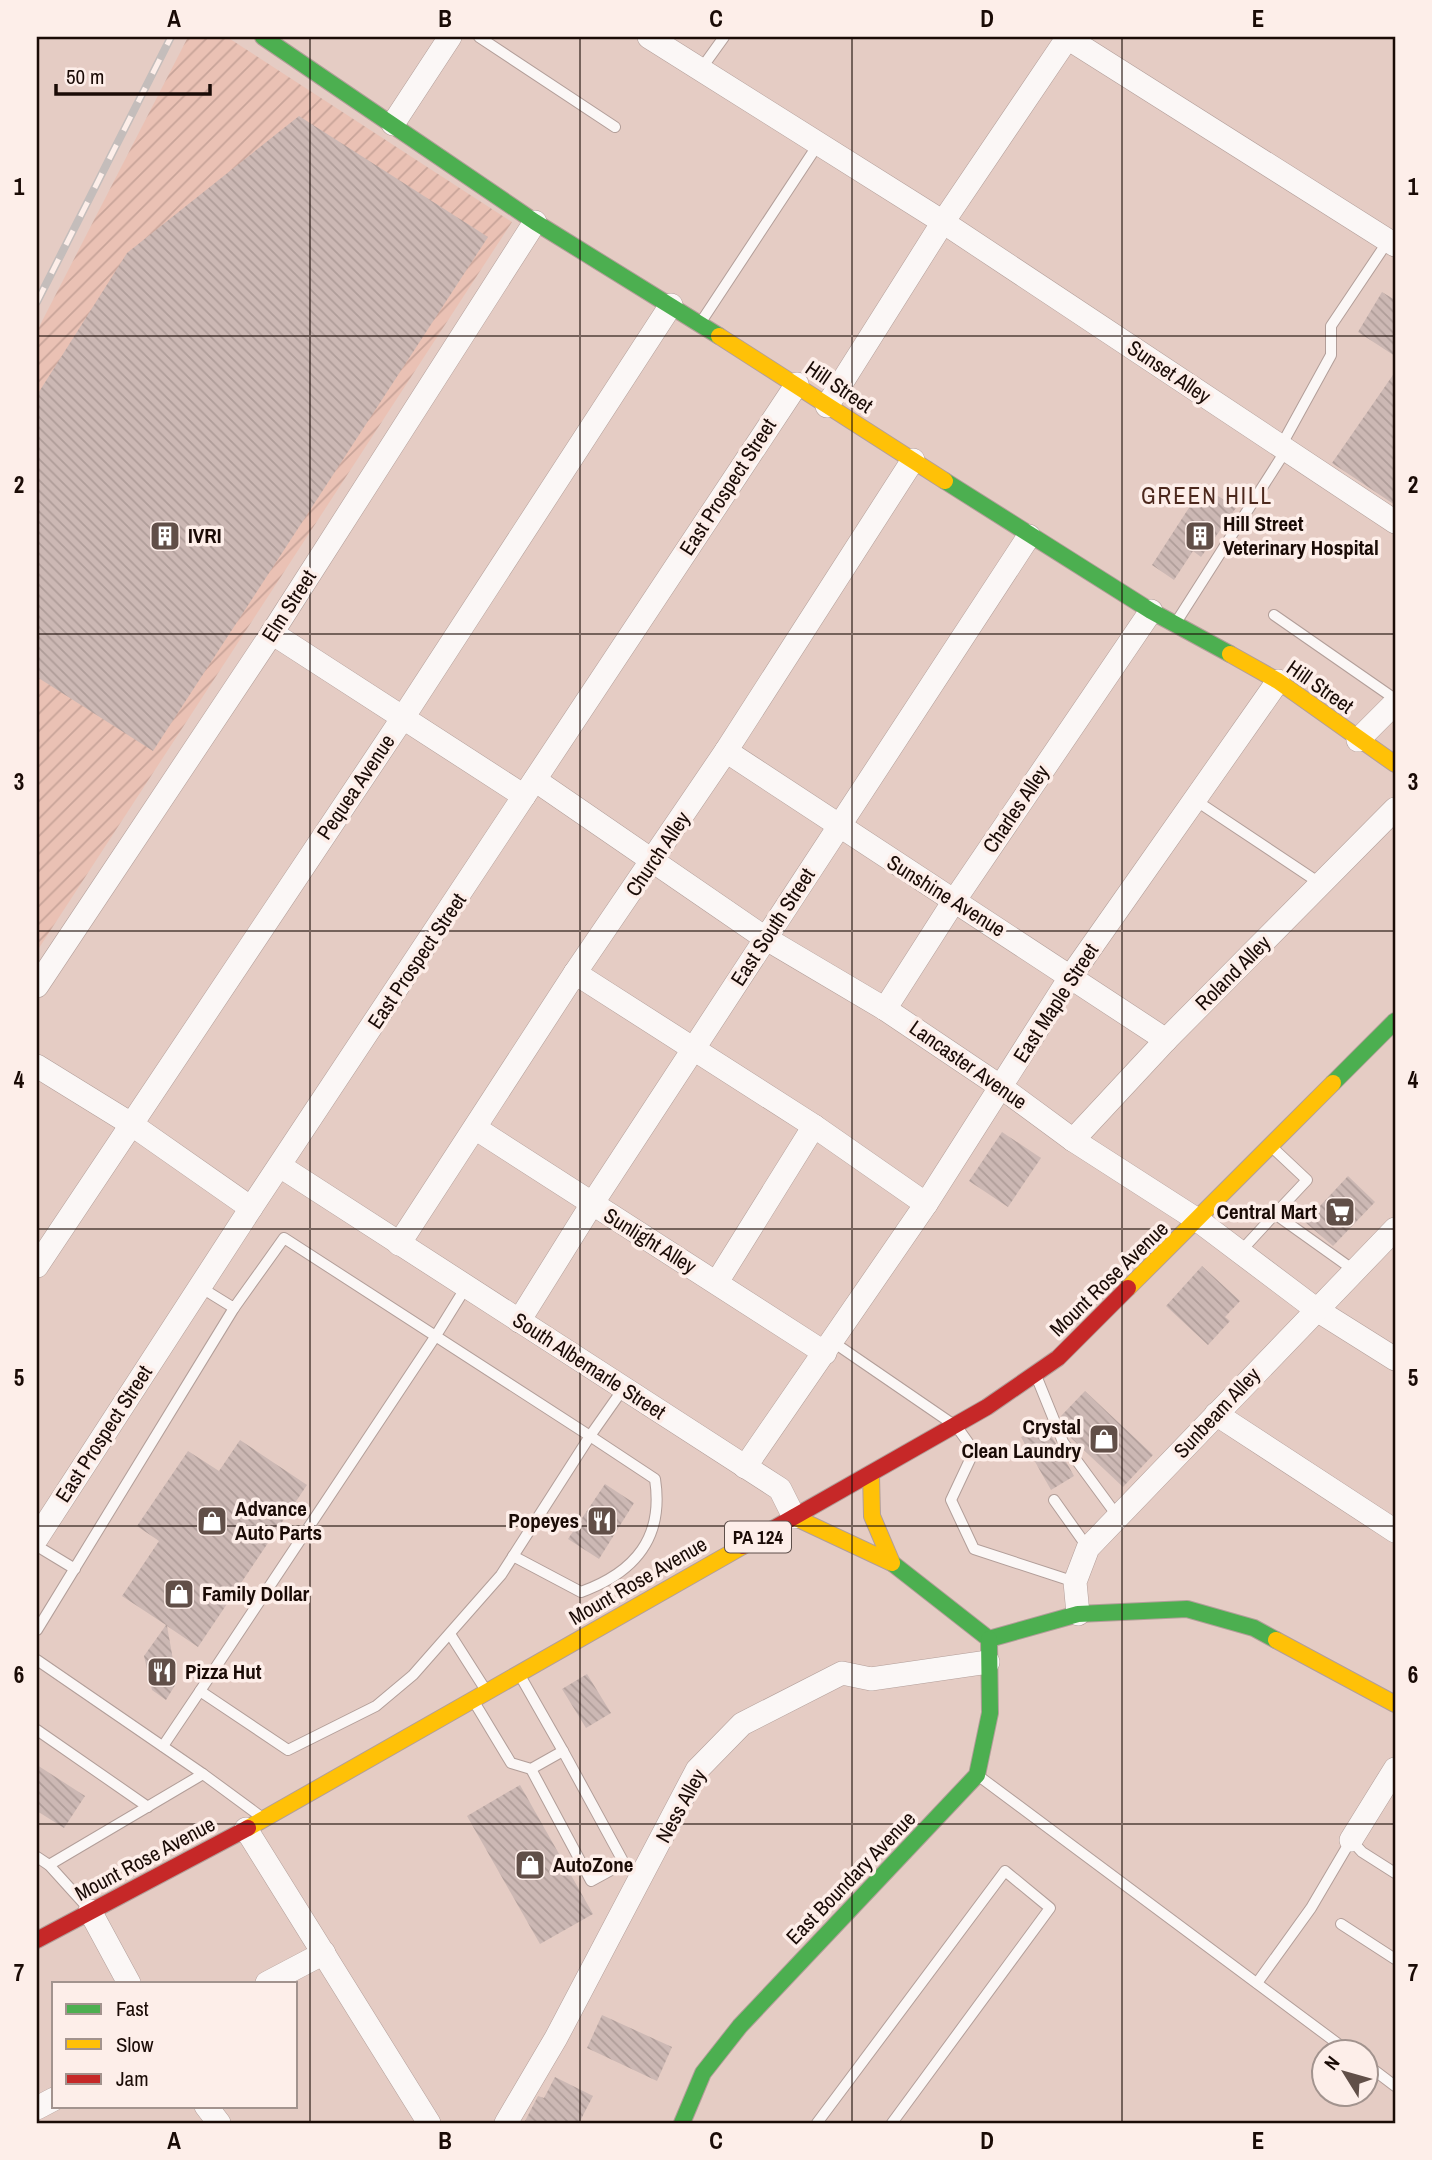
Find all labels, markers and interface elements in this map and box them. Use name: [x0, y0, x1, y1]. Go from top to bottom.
text: A: [167, 3, 181, 34]
text: B: [438, 3, 452, 34]
text: C: [709, 3, 723, 34]
text: D: [980, 3, 994, 34]
text: E: [1252, 3, 1264, 34]
scale bar: [56, 52, 210, 96]
text: 50 m: [66, 62, 104, 91]
text: 1: [14, 171, 25, 202]
text: 1: [1408, 171, 1419, 202]
street label: Sunset Alley: [1122, 333, 1217, 410]
street label: Hill Street: [800, 353, 879, 420]
street label: East Prospect Street: [672, 412, 783, 561]
text: 2: [14, 469, 24, 500]
text: 2: [1408, 469, 1418, 500]
district label: GREEN HILL: [1141, 480, 1273, 511]
place label: Hill Street Veterinary Hospital: [1223, 509, 1379, 562]
building icon: IVRI: [148, 519, 182, 553]
building icon: Hill Street Veterinary Hospital: [1183, 519, 1217, 553]
place label: IVRI: [188, 521, 222, 550]
street label: Elm Street: [255, 564, 323, 647]
street label: Hill Street: [1281, 653, 1360, 720]
street label: Pequea Avenue: [310, 728, 402, 845]
street label: Charles Alley: [975, 759, 1056, 858]
text: 3: [14, 766, 24, 797]
text: 3: [1408, 766, 1418, 797]
street label: Church Alley: [619, 805, 697, 902]
street label: Sunshine Avenue: [881, 848, 1011, 944]
street label: East South Street: [724, 862, 822, 991]
street label: East Prospect Street: [360, 887, 473, 1034]
street label: Roland Alley: [1189, 928, 1277, 1017]
street label: East Maple Street: [1006, 937, 1105, 1068]
street label: Lancaster Avenue: [904, 1013, 1033, 1116]
text: 4: [14, 1064, 25, 1095]
text: 4: [1408, 1064, 1419, 1095]
supermarket icon: Central Mart: [1323, 1195, 1357, 1229]
place label: Central Mart: [1217, 1197, 1317, 1226]
street label: Sunlight Alley: [598, 1201, 703, 1281]
street label: Mount Rose Avenue: [1043, 1214, 1174, 1343]
street label: South Albemarle Street: [507, 1305, 672, 1426]
street label: East Prospect Street: [48, 1359, 159, 1508]
street label: Sunbeam Alley: [1167, 1360, 1267, 1465]
text: 5: [14, 1362, 24, 1393]
text: 5: [1408, 1362, 1418, 1393]
place label: Crystal Clean Laundry: [961, 1412, 1081, 1465]
shop icon: Crystal Clean Laundry: [1087, 1422, 1121, 1456]
place label: Advance Auto Parts: [235, 1494, 322, 1547]
shop icon: Advance Auto Parts: [195, 1504, 229, 1538]
restaurant icon: Popeyes: [585, 1504, 619, 1538]
place label: Popeyes: [508, 1506, 579, 1535]
road number: PA 124: [725, 1522, 791, 1553]
street label: Mount Rose Avenue: [563, 1529, 712, 1632]
shop icon: Family Dollar: [162, 1577, 196, 1611]
place label: Family Dollar: [202, 1579, 310, 1608]
restaurant icon: Pizza Hut: [145, 1655, 179, 1689]
place label: Pizza Hut: [185, 1657, 262, 1686]
text: 6: [14, 1659, 24, 1690]
text: 6: [1408, 1659, 1418, 1690]
street label: Ness Alley: [648, 1763, 713, 1848]
street label: East Boundary Avenue: [779, 1805, 922, 1951]
street label: Mount Rose Avenue: [70, 1809, 220, 1908]
shop icon: AutoZone: [513, 1848, 547, 1882]
place label: AutoZone: [553, 1850, 633, 1879]
text: 7: [14, 1957, 24, 1988]
text: 7: [1408, 1957, 1418, 1988]
legend: [52, 1982, 298, 2108]
text: Fast: [116, 1994, 149, 2023]
text: Slow: [116, 2030, 154, 2059]
north arrow: [1310, 2038, 1380, 2108]
text: N: [1318, 2050, 1345, 2075]
text: Jam: [116, 2064, 149, 2093]
text: A: [167, 2125, 181, 2156]
text: B: [438, 2125, 452, 2156]
text: C: [709, 2125, 723, 2156]
text: D: [980, 2125, 994, 2156]
text: E: [1252, 2125, 1264, 2156]

